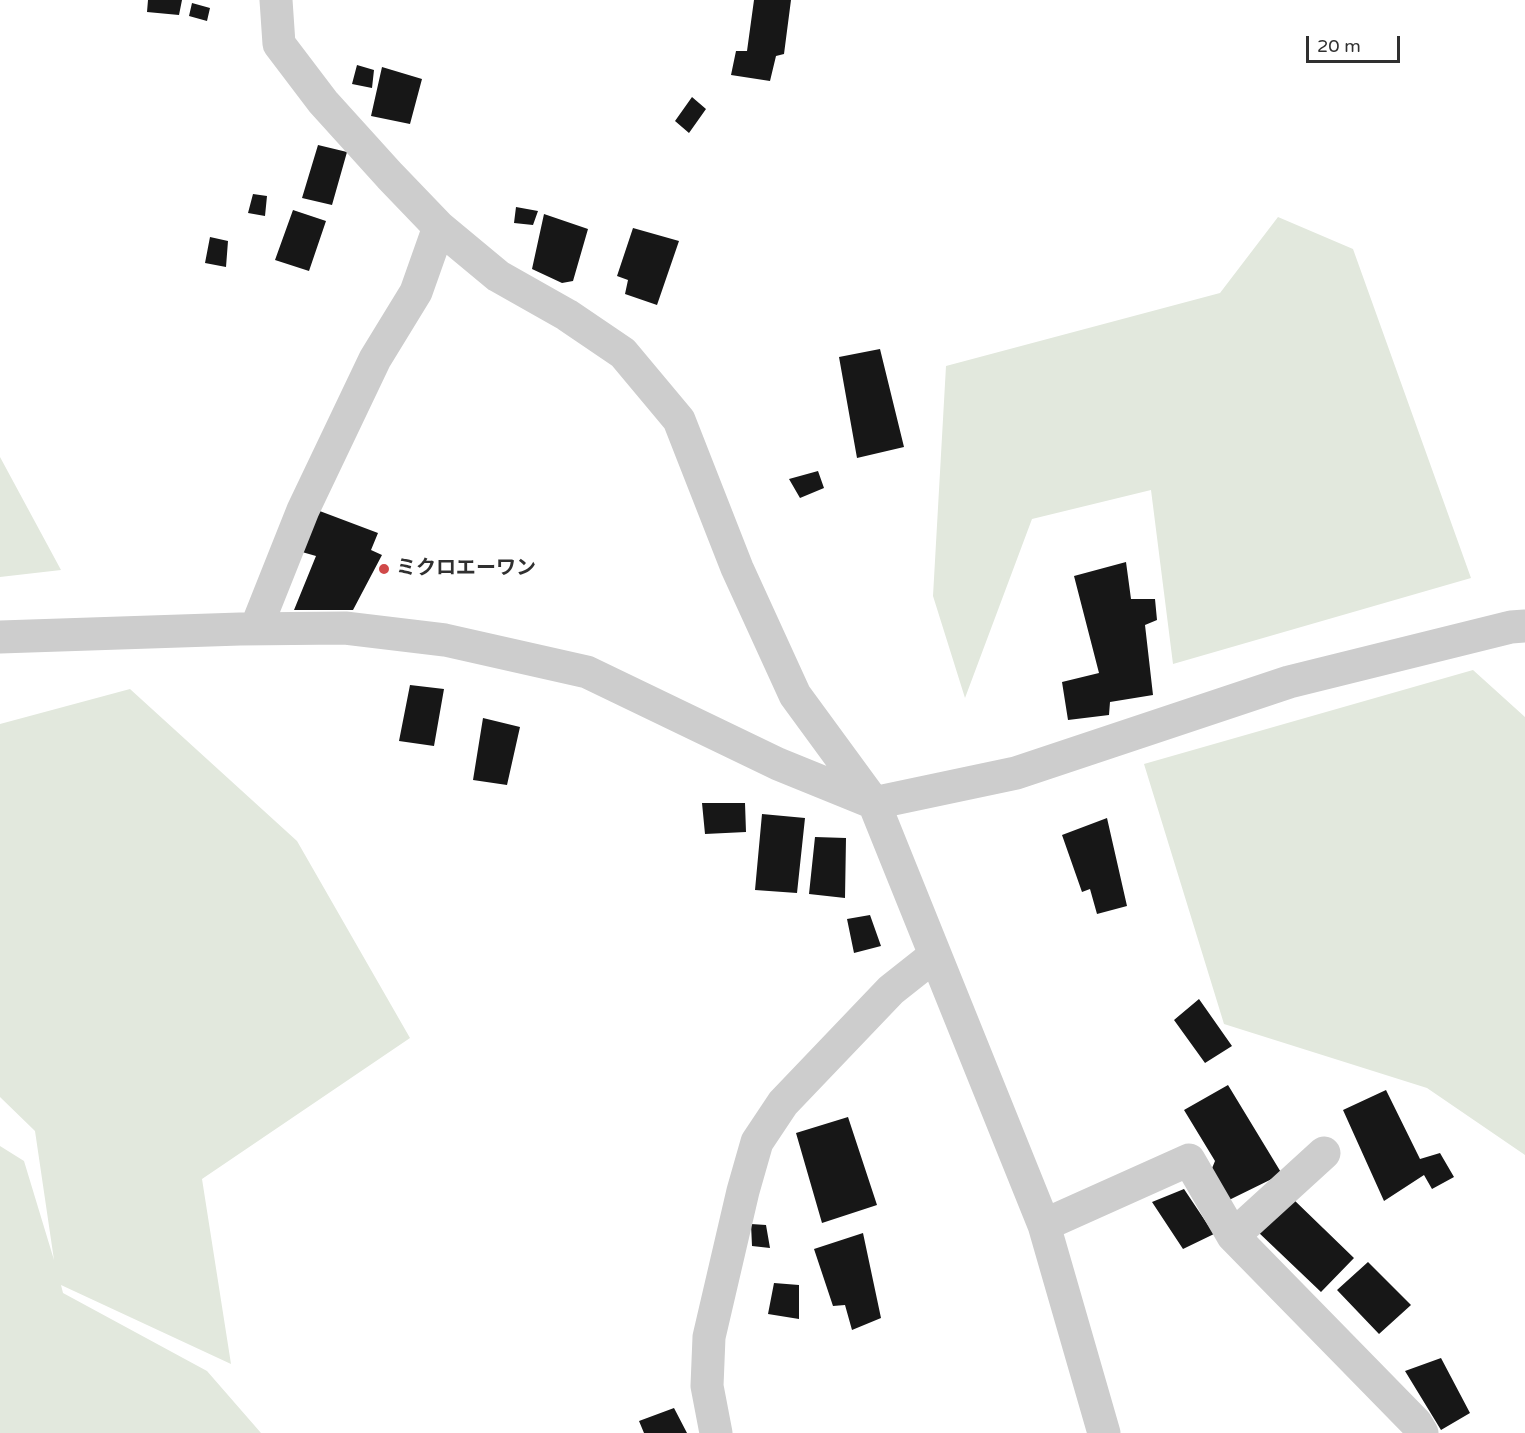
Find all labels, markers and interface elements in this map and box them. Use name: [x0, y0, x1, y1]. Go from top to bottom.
scale bar: [1309, 24, 1404, 62]
text: 20 m: [1317, 35, 1361, 57]
place label: ミクロエーワン: [396, 557, 536, 581]
marker: ミクロエーワン: [377, 562, 391, 576]

